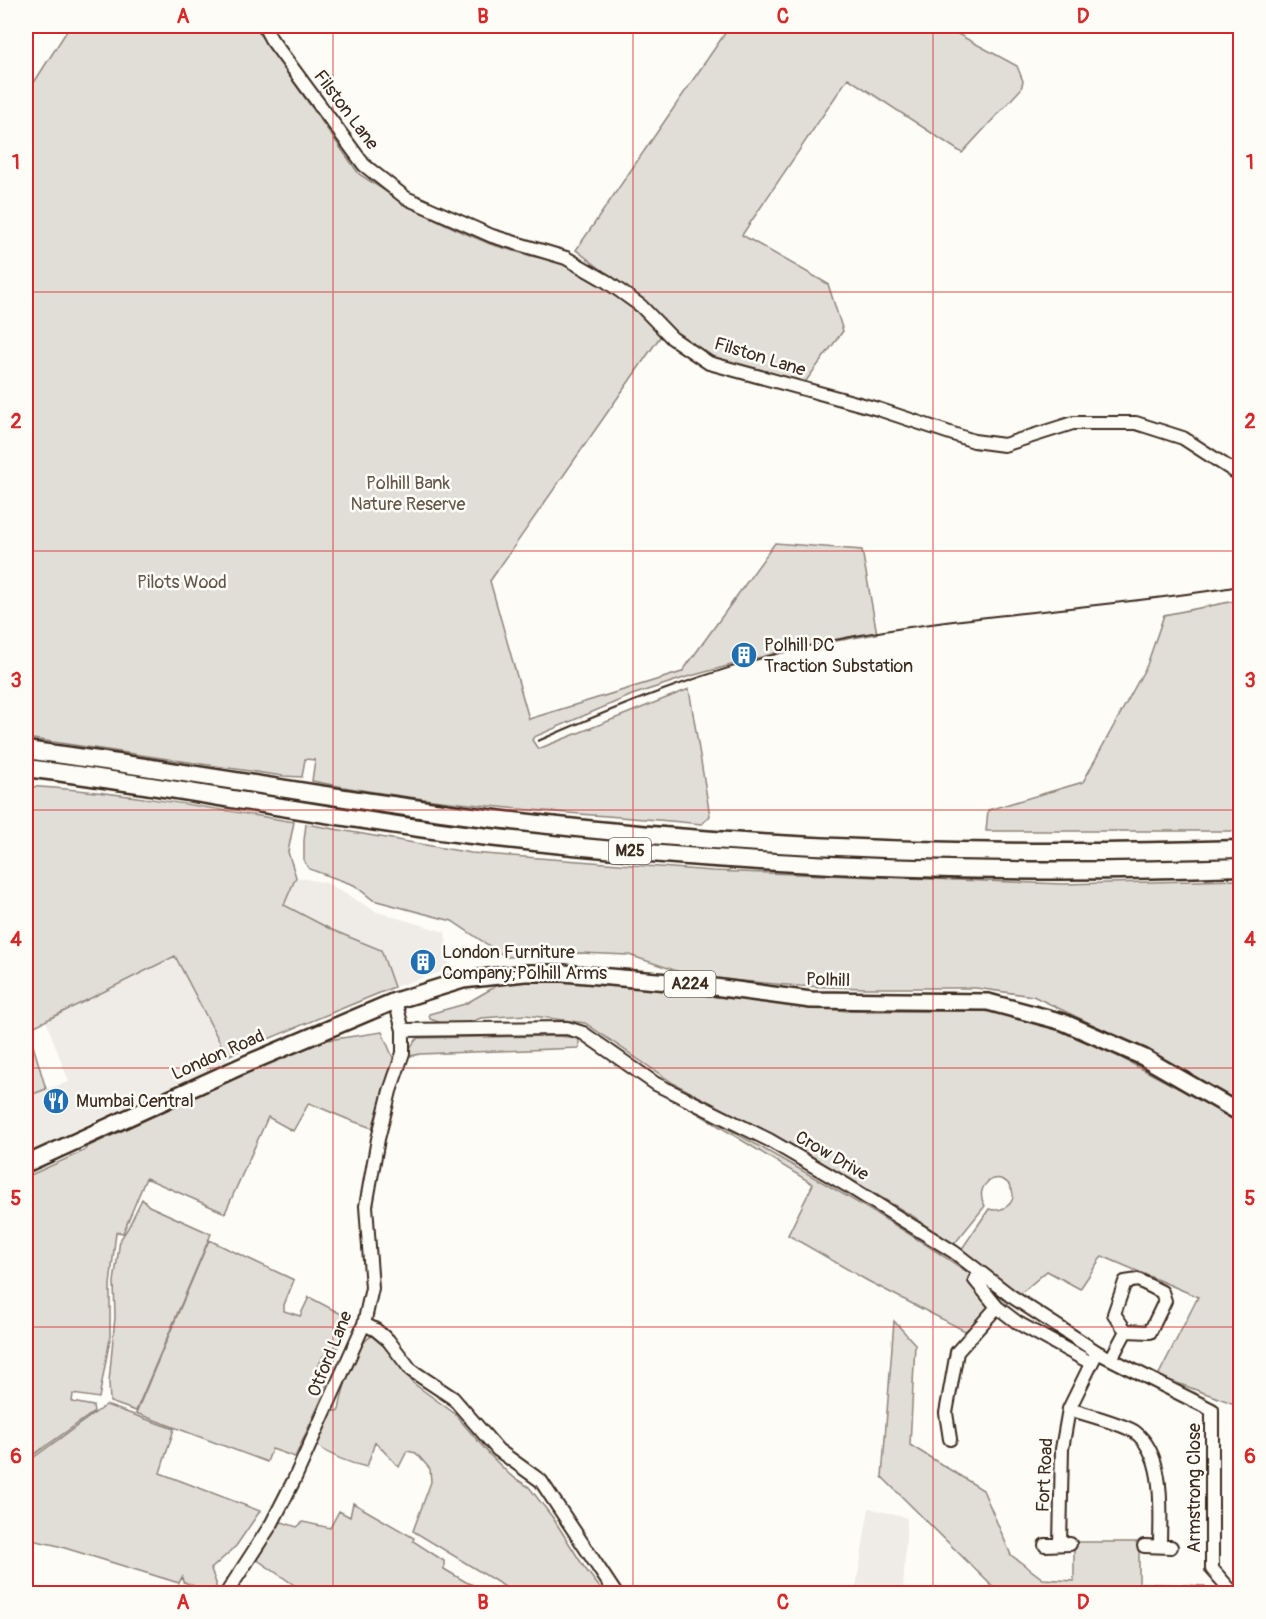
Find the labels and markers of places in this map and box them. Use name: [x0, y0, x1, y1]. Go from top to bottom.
place label: Polhill DC Traction Substation: [764, 634, 913, 678]
building icon: Polhill DC Traction Substation: [729, 640, 759, 670]
place label: London Furniture Company;Polhill Arms: [442, 941, 607, 985]
building icon: London Furniture Company;Polhill Arms: [408, 947, 438, 977]
restaurant icon: Mumbai Central: [41, 1086, 71, 1116]
place label: Mumbai Central: [76, 1090, 194, 1113]

